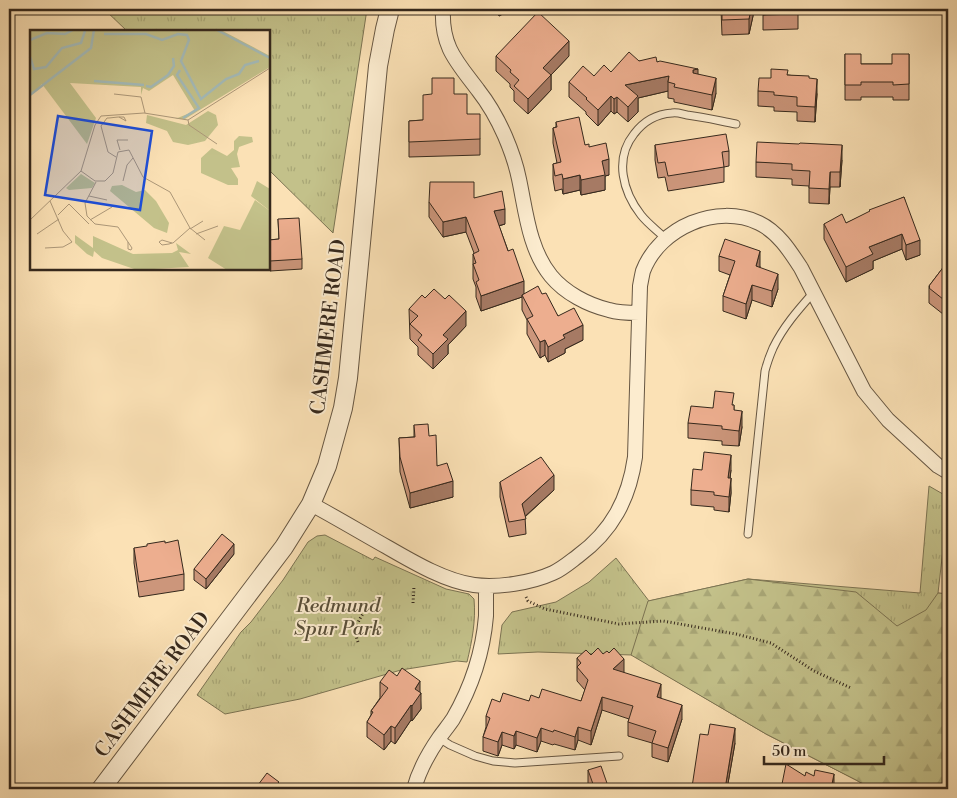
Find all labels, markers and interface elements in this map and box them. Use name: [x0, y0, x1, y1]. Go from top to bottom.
inset map: [30, 30, 270, 270]
street label: CASHMERE ROAD: [306, 238, 352, 416]
park label: Redmund Spur Park: [294, 594, 382, 642]
street label: CASHMERE ROAD: [90, 607, 216, 763]
scale bar: [764, 733, 884, 765]
text: 50 m: [772, 742, 806, 761]

